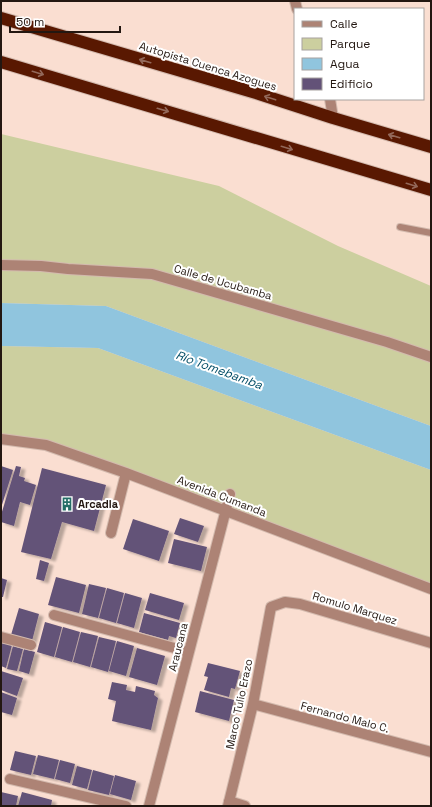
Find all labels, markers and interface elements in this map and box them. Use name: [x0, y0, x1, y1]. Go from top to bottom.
scale bar: [10, 8, 120, 34]
legend: [294, 8, 424, 100]
text: 50 m: [16, 14, 44, 30]
text: Calle: [330, 16, 358, 32]
text: Parque: [330, 36, 370, 52]
street label: Autopista Cuenca Azogues: [138, 38, 279, 94]
text: Agua: [330, 56, 360, 72]
one-way arrow: [139, 57, 152, 64]
one-way arrow: [32, 70, 45, 77]
text: Edificio: [330, 76, 373, 92]
one-way arrow: [264, 93, 276, 101]
one-way arrow: [156, 107, 169, 114]
one-way arrow: [387, 132, 400, 139]
one-way arrow: [281, 145, 294, 152]
one-way arrow: [405, 182, 418, 189]
street label: Calle de Ucubamba: [172, 261, 274, 303]
water label: Río Tomebamba: [174, 347, 265, 393]
street label: Avenida Cumanda: [175, 473, 269, 520]
building icon: Arcadia: [59, 496, 75, 512]
place label: Arcadia: [78, 497, 119, 511]
street label: Romulo Marquez: [311, 588, 399, 628]
street label: Araucana: [165, 621, 191, 673]
street label: Marco Tulio Erazo: [223, 657, 255, 750]
street label: Fernando Malo C.: [299, 698, 391, 736]

